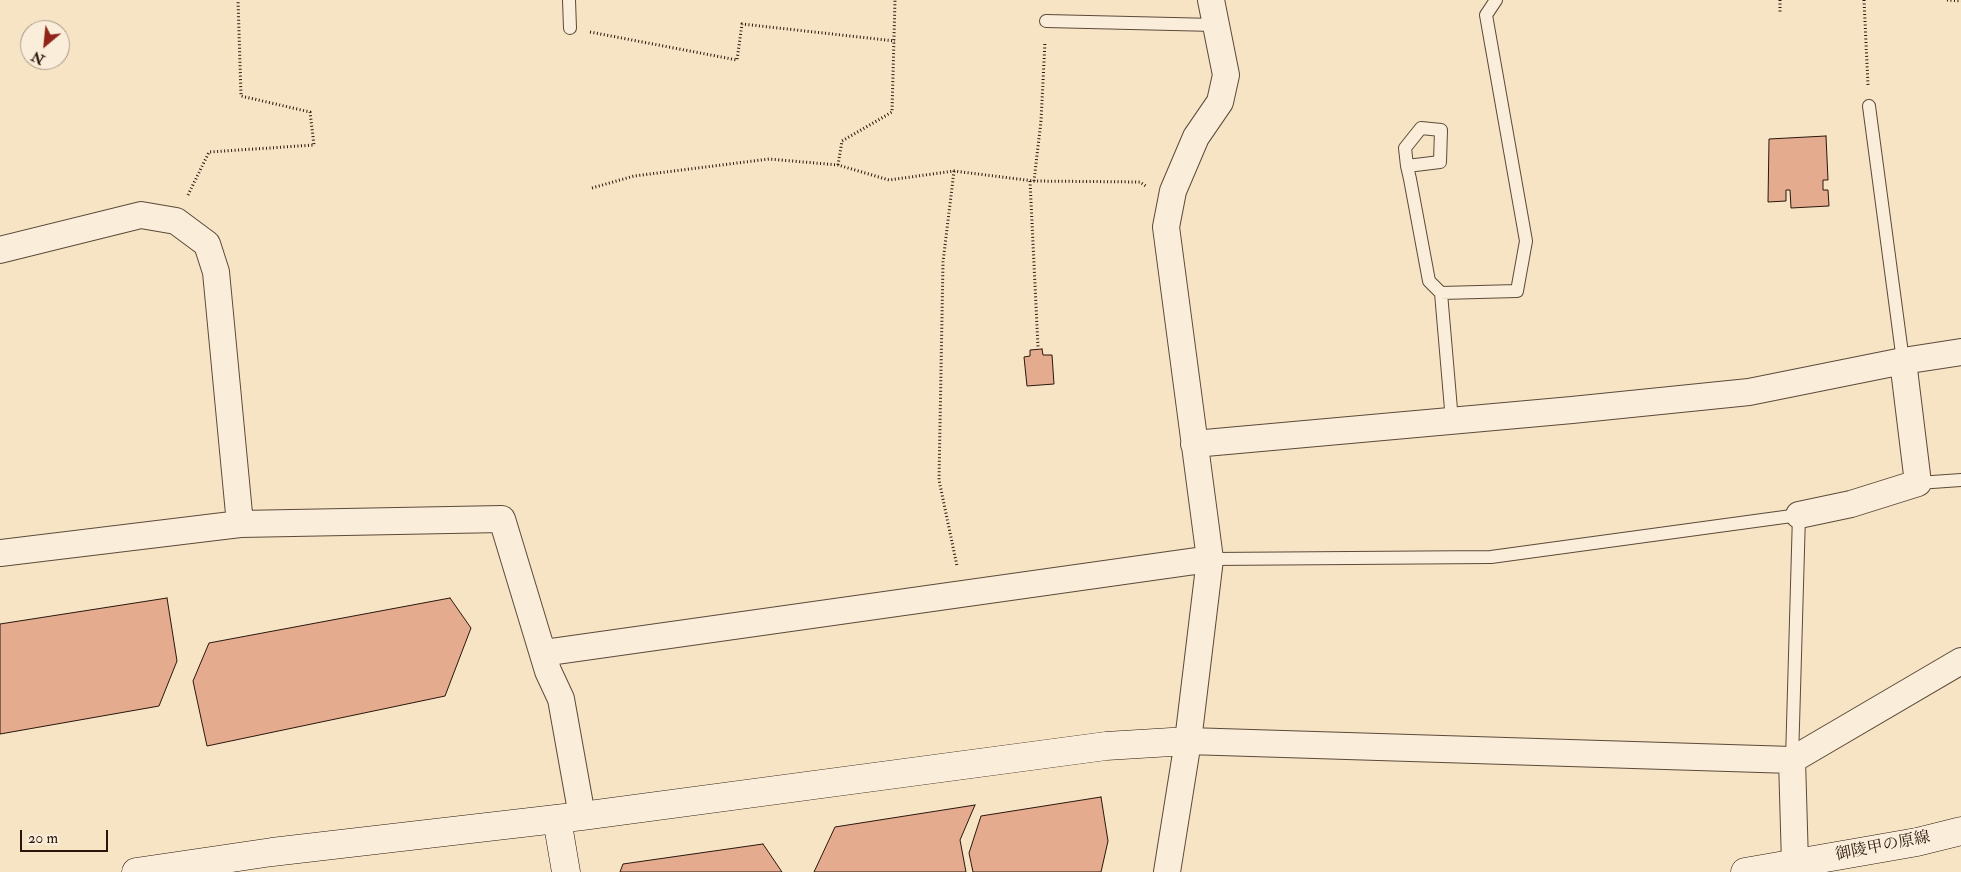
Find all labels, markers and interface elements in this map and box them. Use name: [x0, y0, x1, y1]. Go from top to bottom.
north arrow: [20, 20, 70, 70]
text: N: [29, 47, 48, 68]
scale bar: [22, 820, 110, 852]
street label: 御陵甲の原線: [1834, 828, 1932, 866]
text: 20 m: [28, 829, 58, 848]

